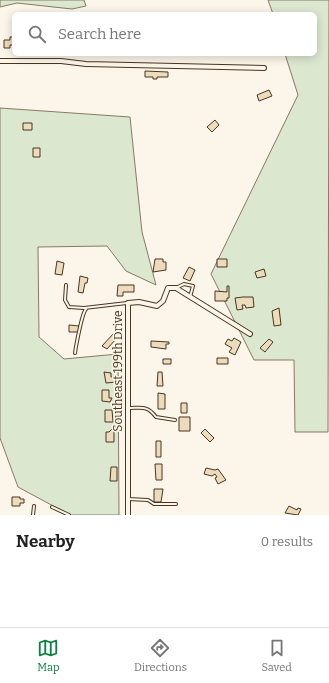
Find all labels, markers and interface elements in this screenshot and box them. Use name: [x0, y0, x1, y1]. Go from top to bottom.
search box: [12, 12, 317, 56]
icon: search: [26, 23, 48, 45]
text: Search here: [58, 25, 141, 43]
street label: Southeast 199th Drive: [111, 310, 125, 432]
text: Nearby: [16, 531, 75, 552]
text: 0 results: [261, 534, 313, 549]
tab: Map: [37, 637, 59, 674]
tab: Directions: [134, 637, 187, 674]
tab: Saved: [261, 637, 292, 674]

